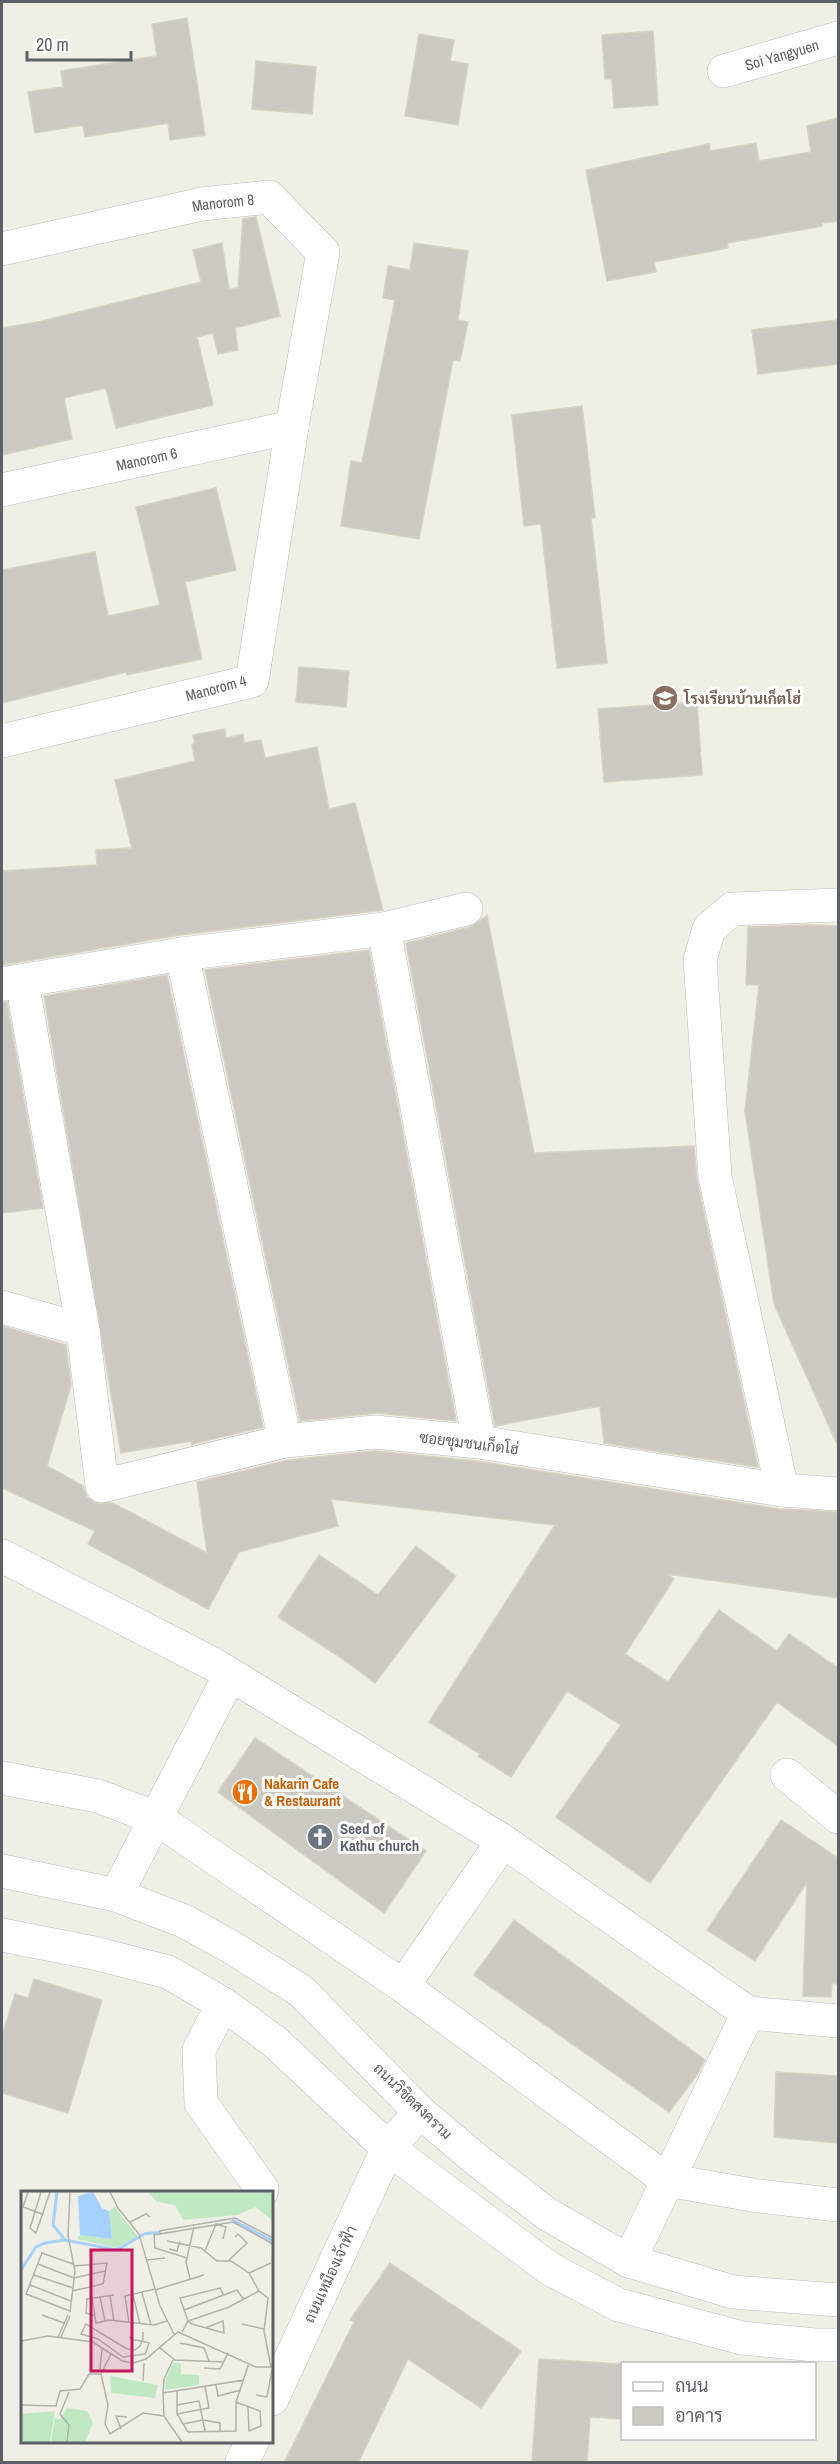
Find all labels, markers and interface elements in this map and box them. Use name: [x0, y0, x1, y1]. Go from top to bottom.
scale bar: [27, 24, 130, 62]
text: 20 m: [36, 32, 69, 57]
street label: Soi Yangyuen: [742, 34, 821, 75]
street label: Manorom 8: [190, 188, 255, 216]
street label: Manorom 6: [114, 442, 179, 475]
street label: Manorom 4: [183, 670, 249, 706]
school or university icon: โรงเรียนบ้านเก็ตโฮ่: [650, 683, 680, 713]
place label: โรงเรียนบ้านเก็ตโฮ่: [683, 688, 801, 709]
street label: ซอยชุมชนเก็ตโฮ่: [418, 1426, 520, 1461]
place label: Nakarin Cafe & Restaurant: [264, 1773, 341, 1811]
restaurant icon: Nakarin Cafe & Restaurant: [230, 1777, 260, 1807]
place label: Seed of Kathu church: [340, 1818, 419, 1856]
church icon: Seed of Kathu church: [305, 1822, 335, 1852]
street label: ถนนวิชิตสงคราม: [369, 2058, 457, 2144]
inset map: [21, 2191, 273, 2443]
street label: ถนนเหมืองเจ้าฟ้า: [298, 2222, 362, 2326]
legend: [621, 2362, 816, 2440]
text: ถนน: [675, 2373, 708, 2398]
text: อาคาร: [675, 2403, 723, 2428]

